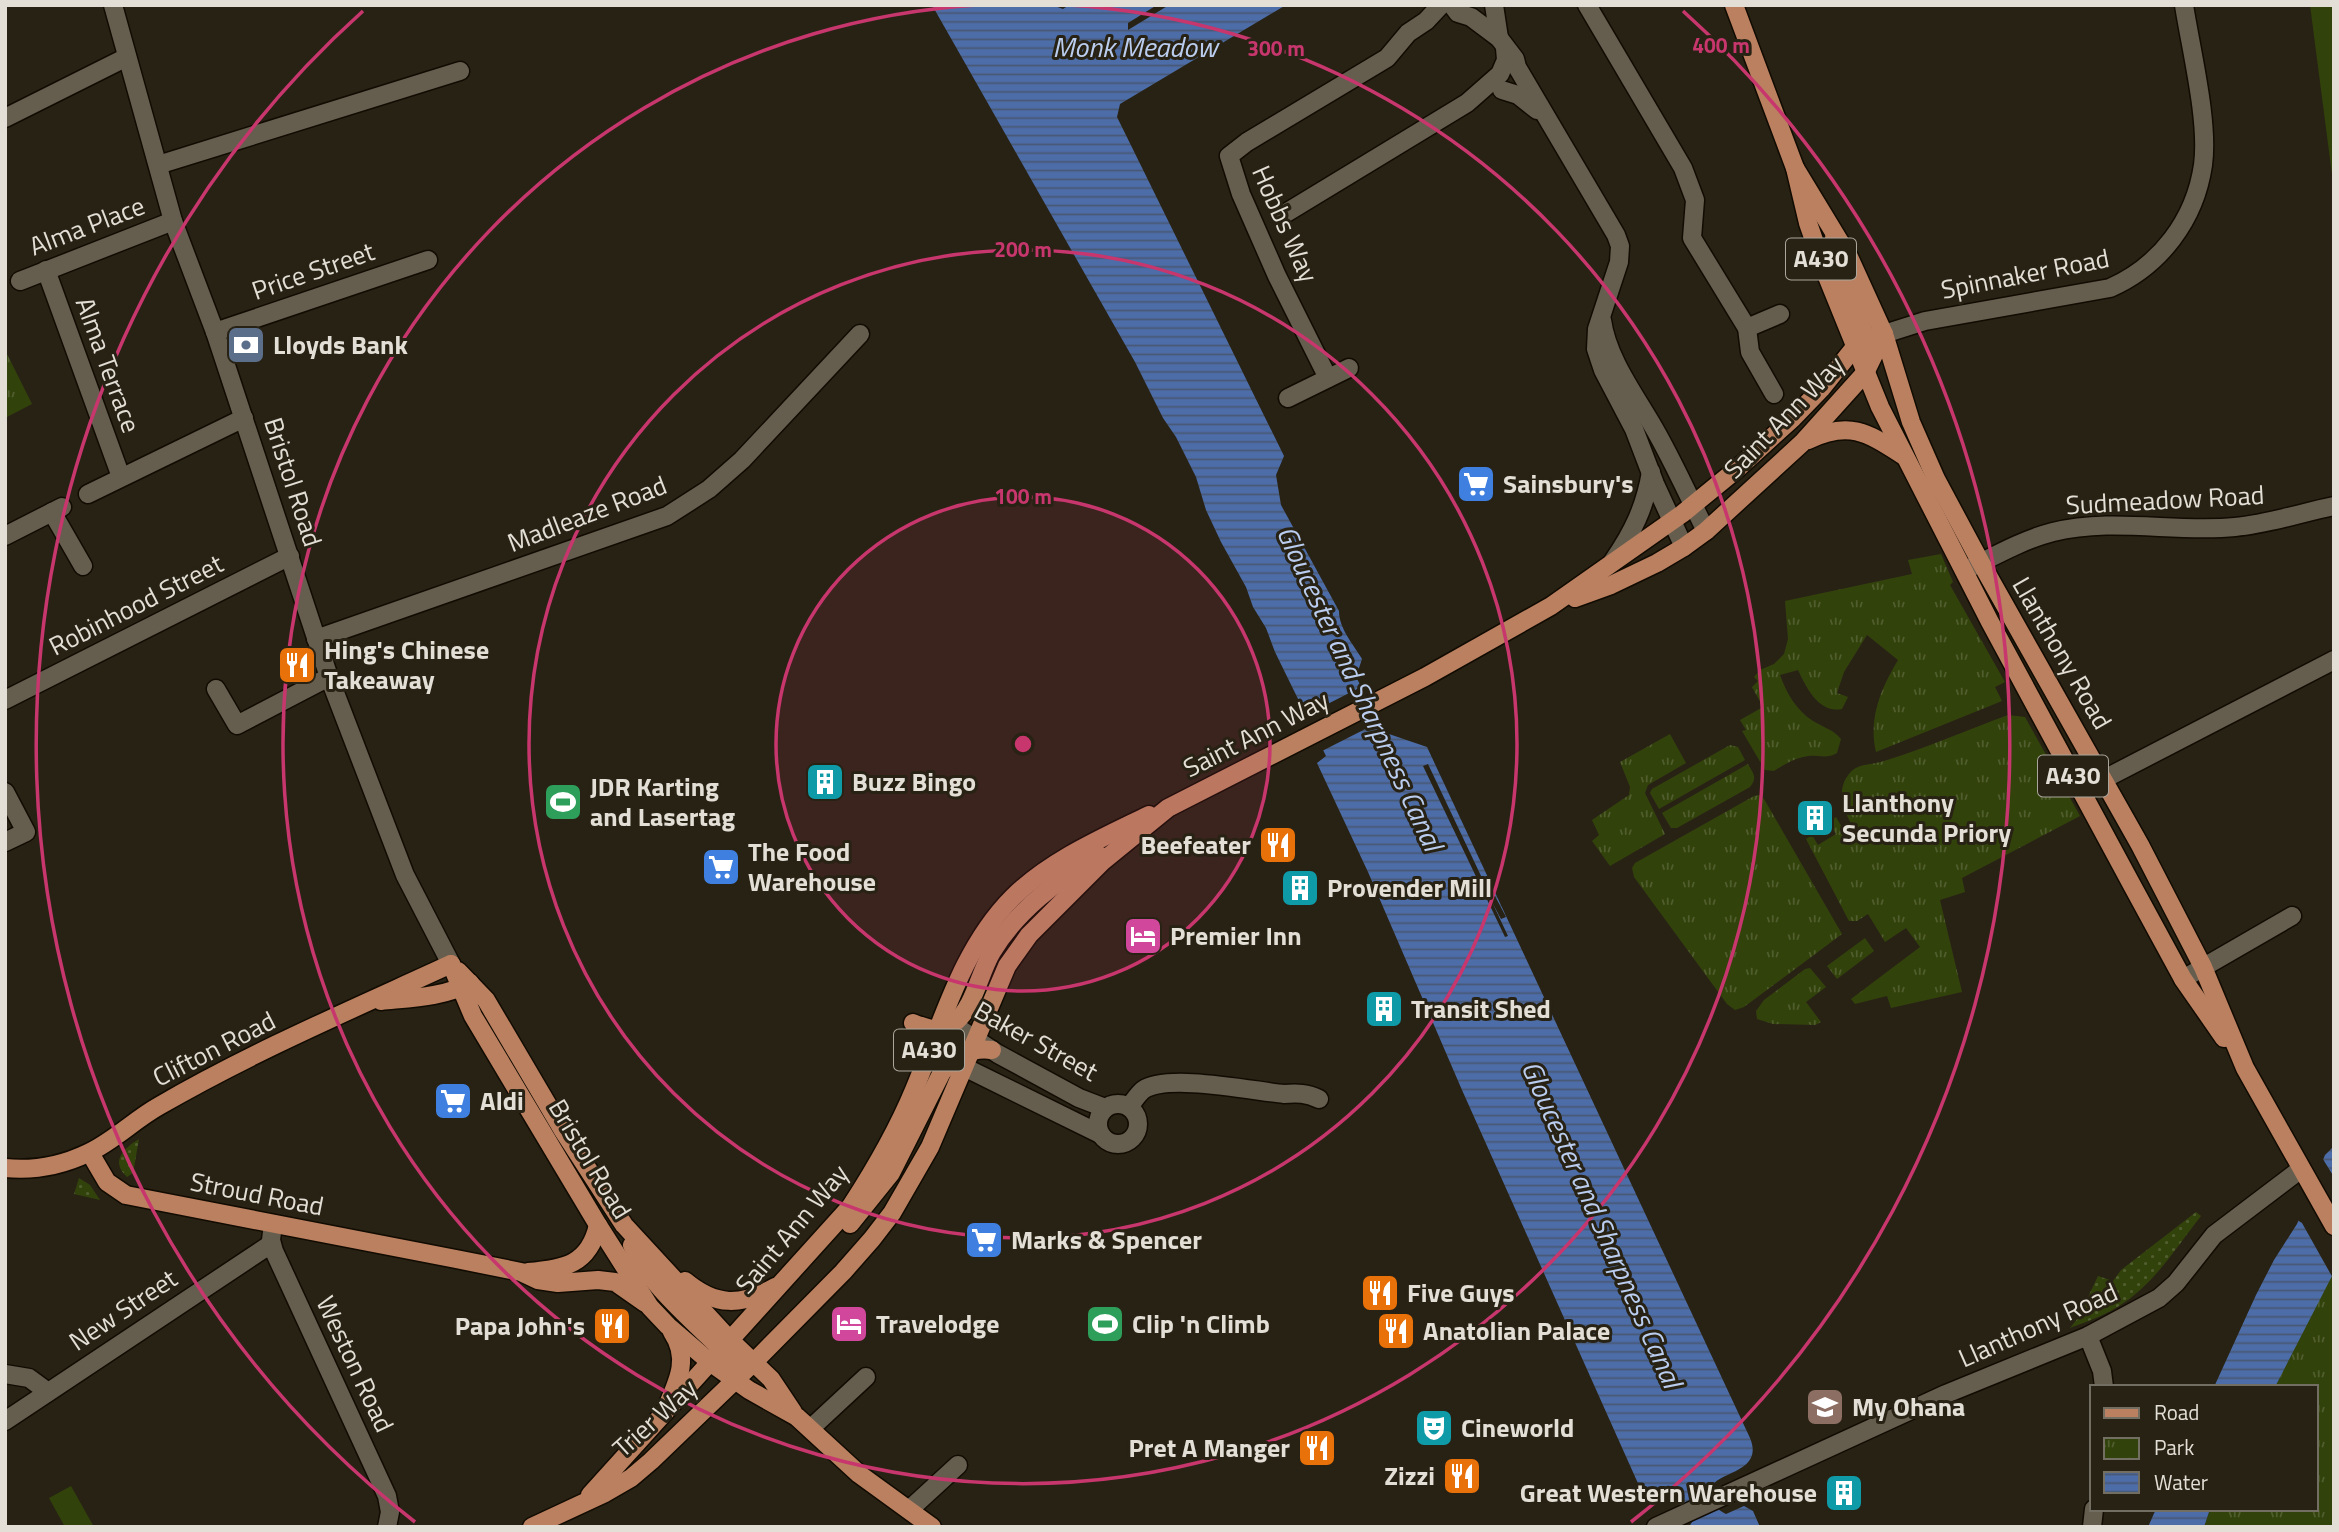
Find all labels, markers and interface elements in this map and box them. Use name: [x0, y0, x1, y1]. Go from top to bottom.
water label: Monk Meadow: [1053, 25, 1220, 68]
text: 400 m: [1692, 29, 1750, 61]
text: 300 m: [1247, 32, 1305, 64]
street label: Hobbs Way: [1242, 159, 1329, 289]
street label: Alma Place: [23, 186, 150, 265]
street label: Price Street: [246, 231, 379, 310]
text: 200 m: [994, 233, 1052, 265]
road number: A430: [1786, 238, 1856, 280]
street label: Spinnaker Road: [1937, 238, 2112, 309]
street label: Alma Terrace: [66, 292, 151, 438]
bank icon: Lloyds Bank: [225, 324, 267, 366]
place label: Lloyds Bank: [273, 325, 408, 364]
street label: Saint Ann Way: [1714, 346, 1853, 487]
street label: Bristol Road: [254, 412, 333, 551]
supermarket icon: Sainsbury's: [1455, 463, 1497, 505]
place label: Sainsbury's: [1503, 464, 1633, 503]
street label: Madleaze Road: [502, 465, 672, 562]
street label: Sudmeadow Road: [2065, 475, 2265, 524]
text: 100 m: [994, 480, 1052, 512]
water label: Gloucester and Sharpness Canal: [1266, 518, 1456, 860]
street label: Robinhood Street: [42, 544, 230, 665]
street label: Llanthony Road: [2003, 569, 2122, 736]
place label: Hing's Chinese Takeaway: [324, 630, 489, 699]
restaurant icon: Hing's Chinese Takeaway: [276, 644, 318, 686]
street label: Saint Ann Way: [1176, 680, 1335, 787]
centre of rings: [1011, 732, 1035, 756]
road number: A430: [2038, 756, 2108, 796]
building icon: Buzz Bingo: [804, 761, 846, 803]
place label: Buzz Bingo: [852, 762, 976, 801]
place label: JDR Karting and Lasertag: [590, 767, 735, 836]
sports icon: JDR Karting and Lasertag: [542, 781, 584, 823]
place label: Llanthony Secunda Priory: [1842, 783, 2011, 852]
building icon: Llanthony Secunda Priory: [1794, 797, 1836, 839]
restaurant icon: Beefeater: [1257, 824, 1299, 866]
place label: Beefeater: [1141, 825, 1251, 864]
place label: The Food Warehouse: [748, 832, 876, 901]
supermarket icon: The Food Warehouse: [700, 846, 742, 888]
building icon: Provender Mill: [1279, 867, 1321, 909]
place label: Provender Mill: [1327, 868, 1492, 907]
hotel icon: Premier Inn: [1122, 915, 1164, 957]
place label: Premier Inn: [1170, 916, 1302, 955]
building icon: Transit Shed: [1363, 988, 1405, 1030]
place label: Transit Shed: [1411, 989, 1551, 1028]
street label: Baker Street: [967, 991, 1105, 1091]
street label: Clifton Road: [146, 1001, 282, 1096]
road number: A430: [894, 1030, 964, 1070]
water label: Gloucester and Sharpness Canal: [1511, 1053, 1695, 1397]
supermarket icon: Aldi: [432, 1080, 474, 1122]
place label: Aldi: [480, 1081, 524, 1120]
street label: Bristol Road: [539, 1091, 642, 1226]
street label: Saint Ann Way: [726, 1155, 858, 1302]
street label: Stroud Road: [187, 1161, 327, 1226]
supermarket icon: Marks & Spencer: [963, 1219, 1005, 1261]
place label: Marks & Spencer: [1011, 1220, 1202, 1259]
street label: New Street: [61, 1259, 185, 1360]
restaurant icon: Five Guys: [1359, 1272, 1401, 1314]
street label: Llanthony Road: [1952, 1272, 2124, 1377]
place label: Five Guys: [1407, 1273, 1515, 1312]
street label: Weston Road: [307, 1289, 404, 1438]
hotel icon: Travelodge: [828, 1303, 870, 1345]
sports icon: Clip 'n Climb: [1084, 1303, 1126, 1345]
place label: Travelodge: [876, 1304, 999, 1343]
place label: Clip 'n Climb: [1132, 1304, 1270, 1343]
restaurant icon: Papa John's: [591, 1305, 633, 1347]
place label: Papa John's: [455, 1306, 585, 1345]
restaurant icon: Anatolian Palace: [1375, 1310, 1417, 1352]
place label: Anatolian Palace: [1423, 1311, 1610, 1350]
street label: Trier Way: [604, 1369, 706, 1466]
legend: [2090, 1385, 2318, 1511]
school or university icon: My Ohana: [1804, 1386, 1846, 1428]
place label: My Ohana: [1852, 1387, 1965, 1426]
text: Road: [2154, 1396, 2199, 1428]
theatre icon: Cineworld: [1413, 1407, 1455, 1449]
place label: Cineworld: [1461, 1408, 1574, 1447]
restaurant icon: Pret A Manger: [1296, 1427, 1338, 1469]
place label: Pret A Manger: [1128, 1428, 1290, 1467]
text: Park: [2154, 1431, 2194, 1463]
restaurant icon: Zizzi: [1441, 1455, 1483, 1497]
place label: Zizzi: [1384, 1456, 1435, 1495]
text: Water: [2154, 1466, 2208, 1498]
building icon: Great Western Warehouse: [1823, 1472, 1865, 1514]
place label: Great Western Warehouse: [1520, 1473, 1817, 1512]

